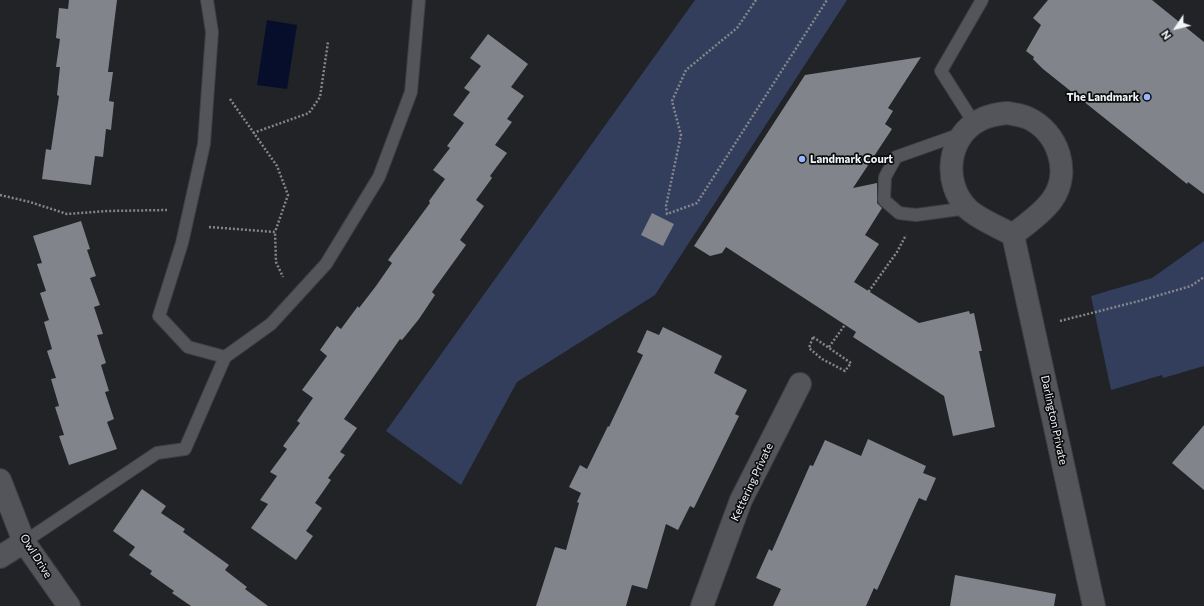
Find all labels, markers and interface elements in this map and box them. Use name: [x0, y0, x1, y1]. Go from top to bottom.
north arrow: [1156, 8, 1196, 48]
text: N: [1158, 28, 1173, 42]
place label: The Landmark: [1066, 90, 1139, 104]
marker: The Landmark: [1142, 92, 1152, 102]
place label: Landmark Court: [810, 152, 893, 166]
marker: Landmark Court: [797, 154, 807, 164]
street label: Darlington Private: [1038, 374, 1070, 466]
street label: Kettering Private: [728, 441, 776, 523]
street label: Owl Drive: [17, 532, 55, 580]

